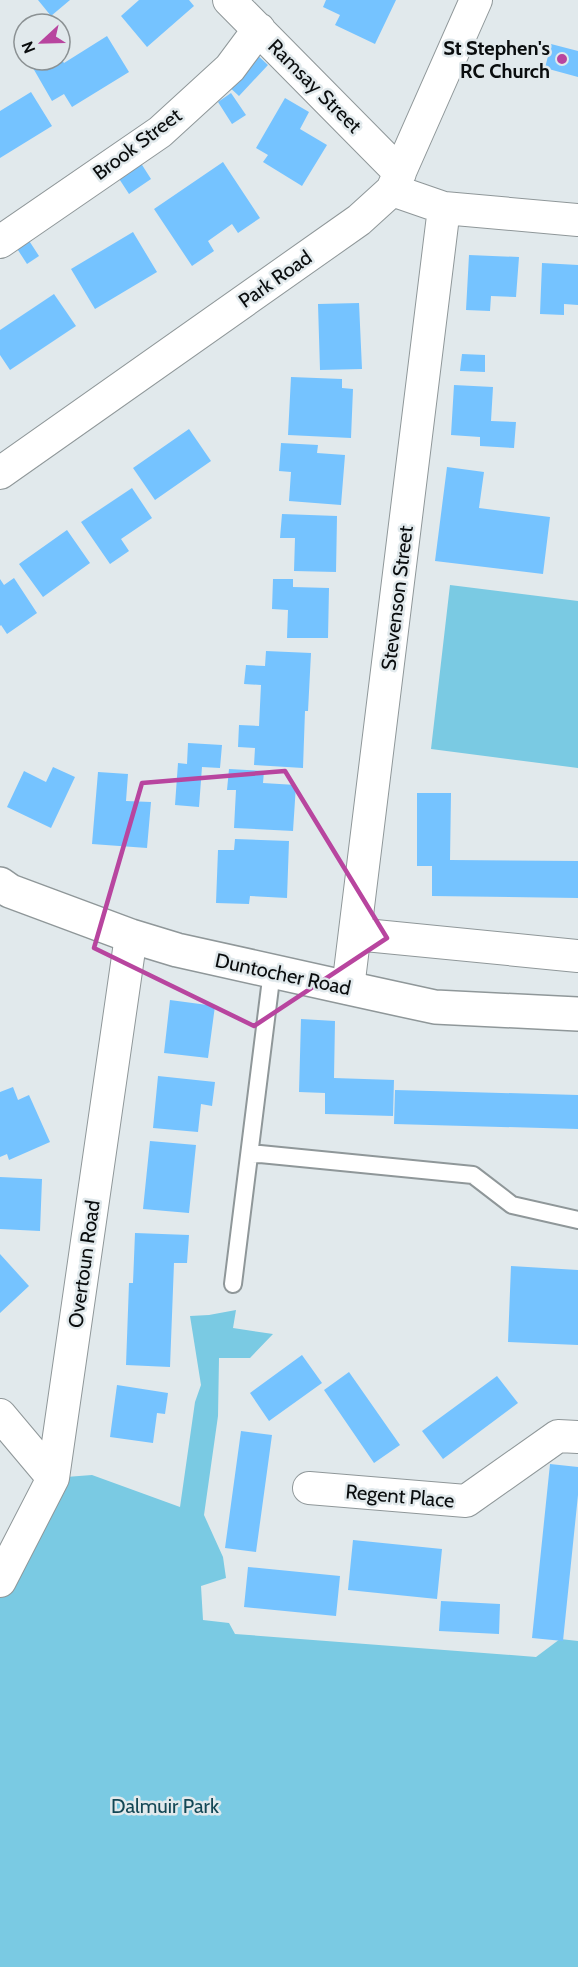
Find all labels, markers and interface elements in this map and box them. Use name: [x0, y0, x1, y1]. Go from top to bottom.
north arrow: [12, 12, 72, 72]
street label: Ramsay Street: [263, 34, 367, 138]
place label: St Stephen's RC Church: [443, 36, 550, 83]
text: N: [18, 39, 39, 56]
marker: St Stephen's RC Church: [555, 52, 569, 66]
street label: Brook Street: [88, 103, 186, 185]
street label: Park Road: [234, 245, 316, 313]
street label: Stevenson Street: [376, 524, 418, 672]
street label: Duntocher Road: [213, 948, 353, 1000]
street label: Overtoun Road: [63, 1199, 105, 1329]
street label: Regent Place: [345, 1479, 455, 1513]
park label: Dalmuir Park: [111, 1794, 219, 1818]

